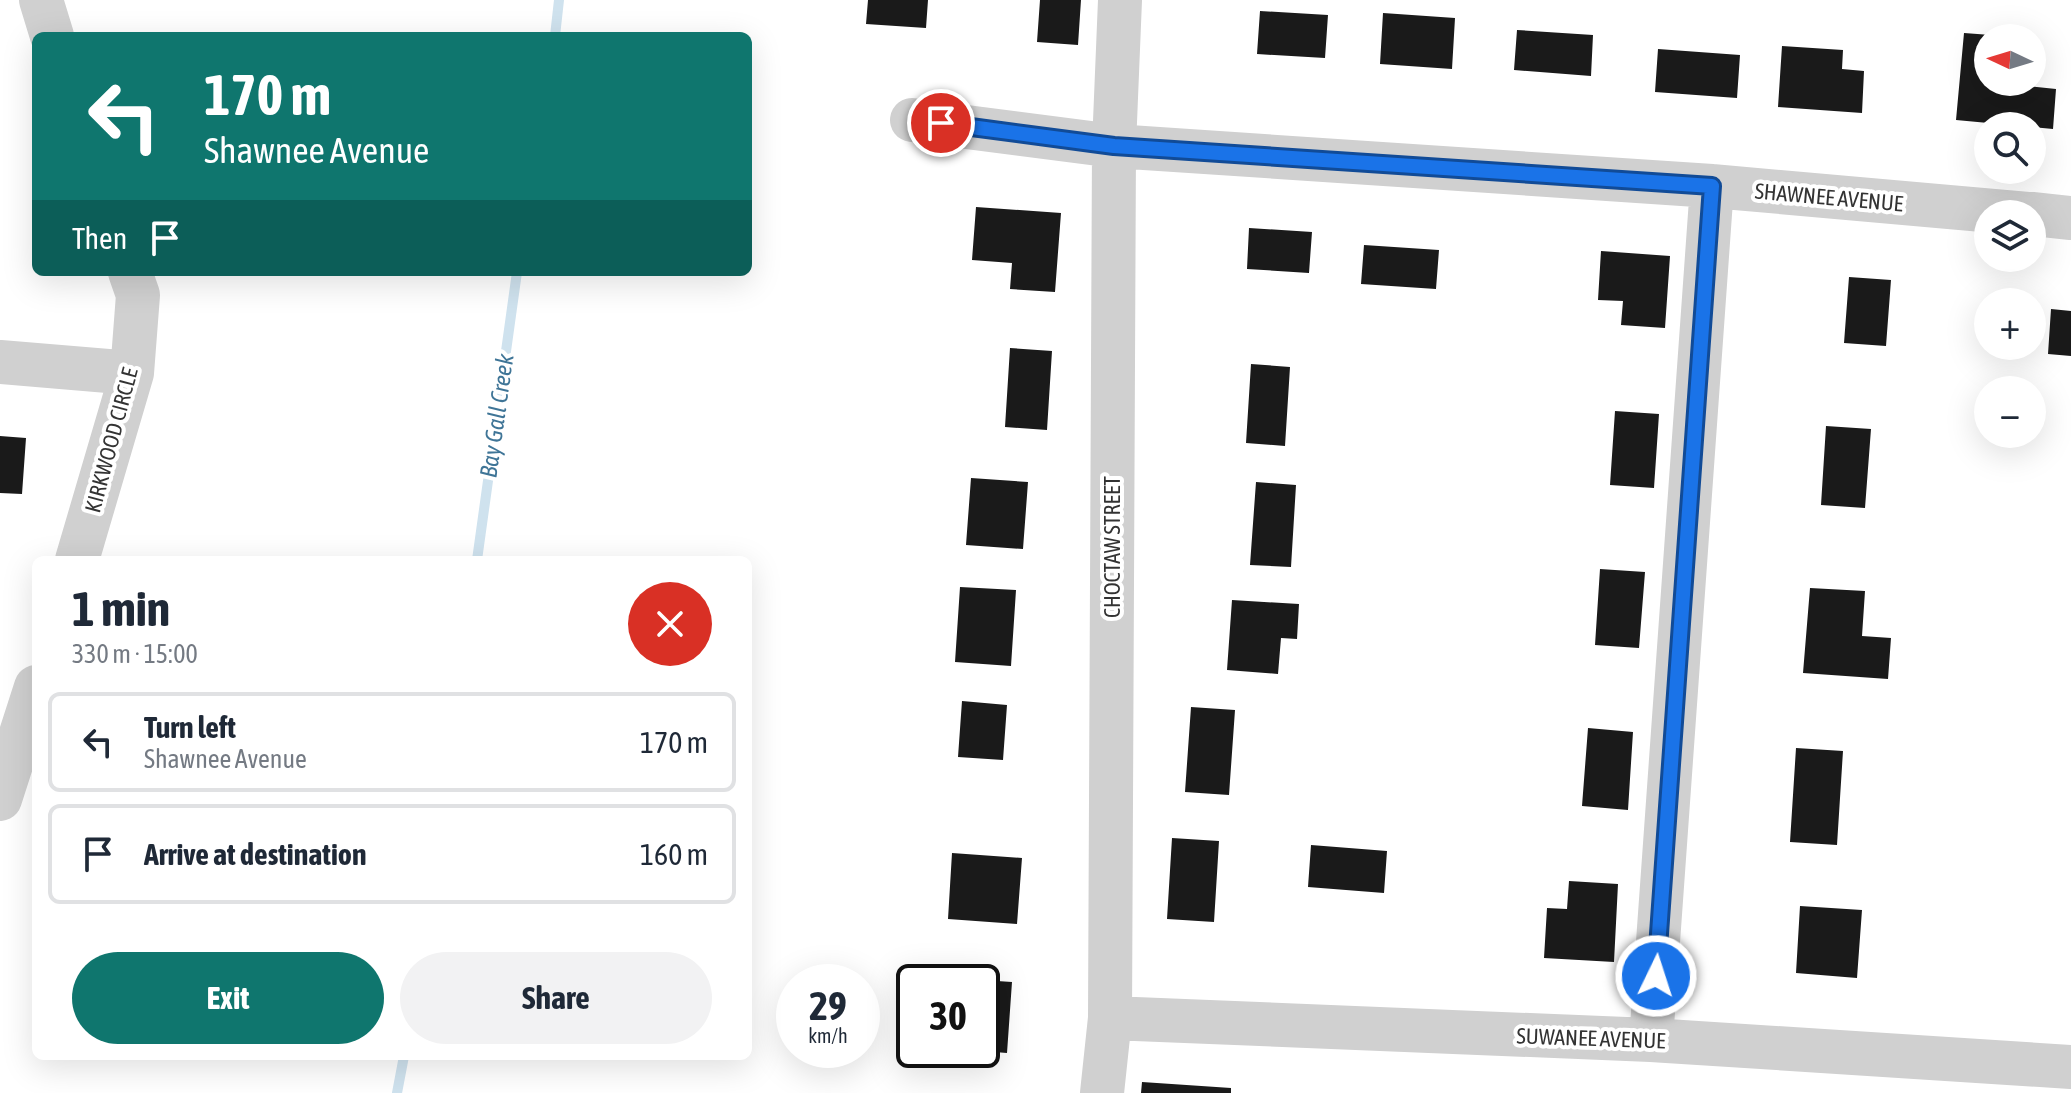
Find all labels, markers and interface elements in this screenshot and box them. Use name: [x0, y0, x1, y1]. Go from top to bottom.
north arrow: [1974, 24, 2046, 96]
map controls: [1974, 24, 2046, 448]
text: 170 m: [204, 63, 331, 127]
icon: left: [72, 64, 176, 168]
pin: [907, 89, 975, 157]
icon: arrive: [919, 101, 963, 145]
button: search: [1974, 112, 2046, 184]
text: Shawnee Avenue: [204, 129, 429, 171]
street label: SHAWNEE AVENUE: [1754, 178, 1905, 216]
button: layers: [1974, 200, 2046, 272]
icon: arrive: [143, 216, 187, 260]
text: Then: [72, 221, 127, 255]
button: +: [1974, 288, 2046, 360]
water label: Bay Gall Creek: [474, 352, 519, 480]
street label: KIRKWOOD CIRCLE: [79, 364, 143, 515]
button: −: [1974, 376, 2046, 448]
street label: CHOCTAW STREET: [1099, 476, 1125, 618]
text: 1 min: [72, 581, 170, 636]
button: close: [628, 582, 712, 666]
text: 330 m · 15:00: [72, 639, 198, 669]
text: Turn left: [144, 710, 236, 744]
icon: left: [76, 720, 120, 764]
text: 170 m: [640, 725, 708, 759]
text: Shawnee Avenue: [144, 744, 307, 774]
icon: arrive: [76, 832, 120, 876]
text: Arrive at destination: [144, 837, 366, 871]
text: 160 m: [640, 837, 708, 871]
position arrow: [1614, 934, 1698, 1018]
button: Exit: [72, 952, 384, 1044]
button: Share: [400, 952, 712, 1044]
speed limit sign: 30: [896, 964, 1000, 1068]
text: 29: [809, 983, 847, 1028]
street label: SUWANEE AVENUE: [1516, 1022, 1667, 1054]
text: km/h: [808, 1024, 848, 1047]

